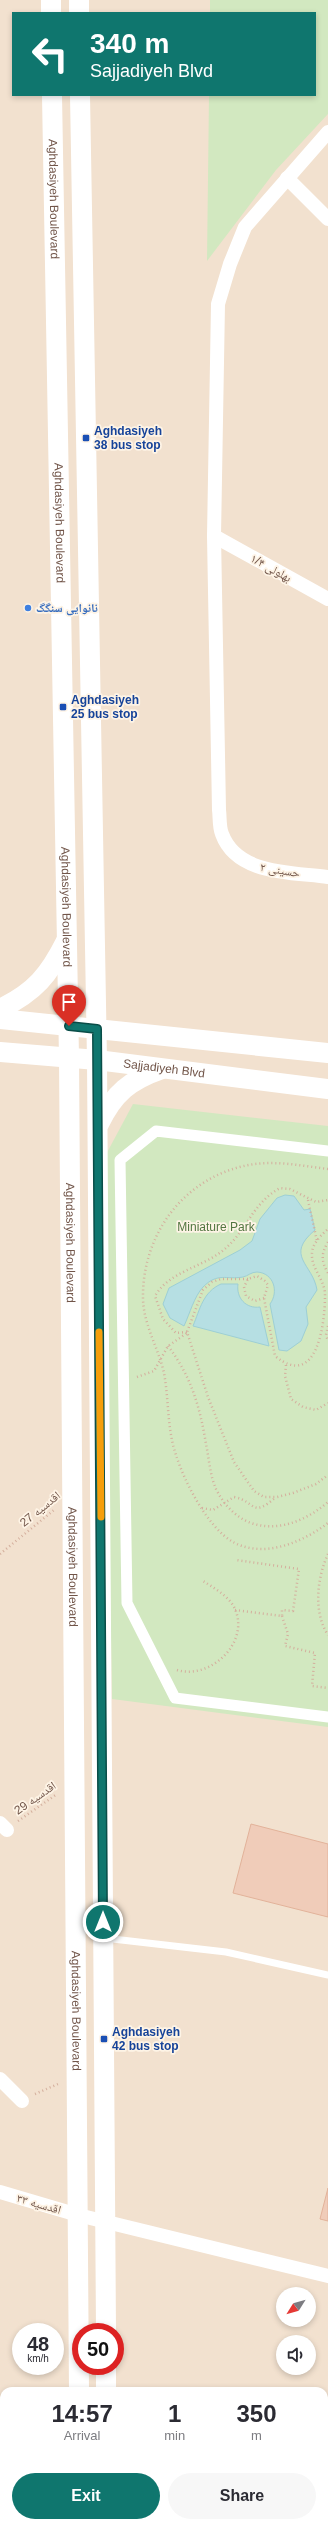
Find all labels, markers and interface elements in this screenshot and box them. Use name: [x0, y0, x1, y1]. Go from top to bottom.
icon: left: [24, 28, 76, 80]
text: 340 m: [90, 28, 169, 59]
text: Sajjadiyeh Blvd: [90, 61, 213, 81]
street label: Aghdasiyeh Boulevard: [46, 139, 62, 259]
place label: Aghdasiyeh 38 bus stop: [94, 424, 162, 452]
marker: Aghdasiyeh 38 bus stop: [81, 433, 91, 443]
street label: Aghdasiyeh Boulevard: [51, 463, 68, 583]
street label: بهلولی ۱/۴: [248, 551, 294, 585]
place label: نانوایی سنگگ: [36, 601, 98, 616]
marker: نانوایی سنگگ: [23, 603, 33, 613]
place label: Aghdasiyeh 25 bus stop: [71, 693, 139, 721]
marker: Aghdasiyeh 25 bus stop: [58, 702, 68, 712]
street label: Aghdasiyeh Boulevard: [58, 847, 74, 967]
street label: حسینی ۲: [259, 860, 301, 880]
pin: [52, 985, 86, 1026]
icon: arrive: [58, 991, 80, 1013]
street label: Sajjadiyeh Blvd: [122, 1056, 206, 1080]
street label: Aghdasiyeh Boulevard: [63, 1183, 78, 1303]
park label: Miniature Park: [177, 1220, 256, 1234]
street label: اقدسیه 27: [17, 1488, 63, 1530]
street label: Aghdasiyeh Boulevard: [65, 1507, 80, 1627]
street label: اقدسیه 29: [11, 1778, 59, 1818]
position arrow: [82, 1901, 124, 1943]
street label: Aghdasiyeh Boulevard: [69, 1951, 84, 2071]
place label: Aghdasiyeh 42 bus stop: [112, 2025, 180, 2053]
marker: Aghdasiyeh 42 bus stop: [99, 2034, 109, 2044]
street label: اقدسیه ۳۳: [15, 2191, 63, 2217]
north arrow: [276, 2287, 316, 2327]
map controls: [276, 2287, 316, 2375]
speed limit sign: 50: [72, 2323, 124, 2375]
text: 48: [27, 2333, 49, 2355]
button: sound: [276, 2335, 316, 2375]
text: km/h: [27, 2353, 49, 2364]
text: 14:57: [51, 2400, 113, 2427]
text: 1: [168, 2400, 181, 2427]
text: 350: [237, 2400, 277, 2427]
text: Arrival: [64, 2428, 101, 2443]
text: min: [164, 2428, 185, 2443]
text: m: [251, 2428, 262, 2443]
button: Exit: [12, 2473, 160, 2519]
button: Share: [168, 2473, 316, 2519]

